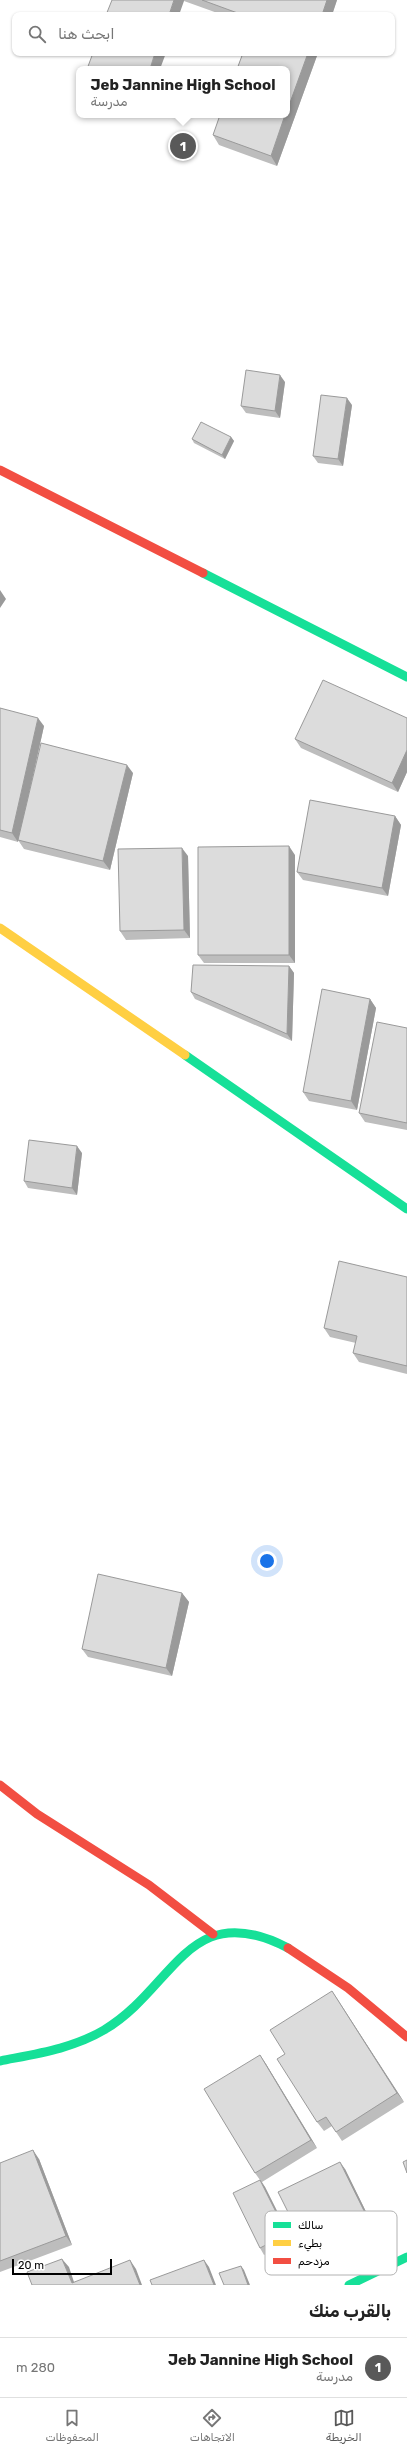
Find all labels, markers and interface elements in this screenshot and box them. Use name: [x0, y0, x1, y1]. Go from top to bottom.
search box: [12, 12, 395, 56]
icon: search: [26, 23, 48, 45]
text: ابحث هنا: [58, 25, 115, 43]
popup: [76, 66, 290, 118]
text: Jeb Jannine High School: [91, 76, 275, 94]
text: مدرسة: [91, 94, 127, 109]
pin: 1: [170, 131, 196, 161]
your location: [257, 1551, 277, 1571]
legend: [265, 2211, 397, 2275]
text: سالك: [298, 2219, 323, 2232]
text: بطيء: [298, 2237, 322, 2252]
text: مزدحم: [298, 2255, 330, 2269]
scale bar: [12, 2257, 112, 2276]
text: 20 m: [18, 2259, 44, 2272]
text: بالقرب منك: [309, 2301, 391, 2321]
text: Jeb Jannine High School: [168, 2351, 353, 2369]
text: 280 m: [16, 2360, 55, 2375]
text: 1: [375, 2360, 381, 2375]
text: مدرسة: [316, 2369, 353, 2384]
tab: المحفوظات: [45, 2407, 99, 2444]
tab: الاتجاهات: [190, 2407, 235, 2444]
tab: الخريطة: [326, 2407, 362, 2444]

